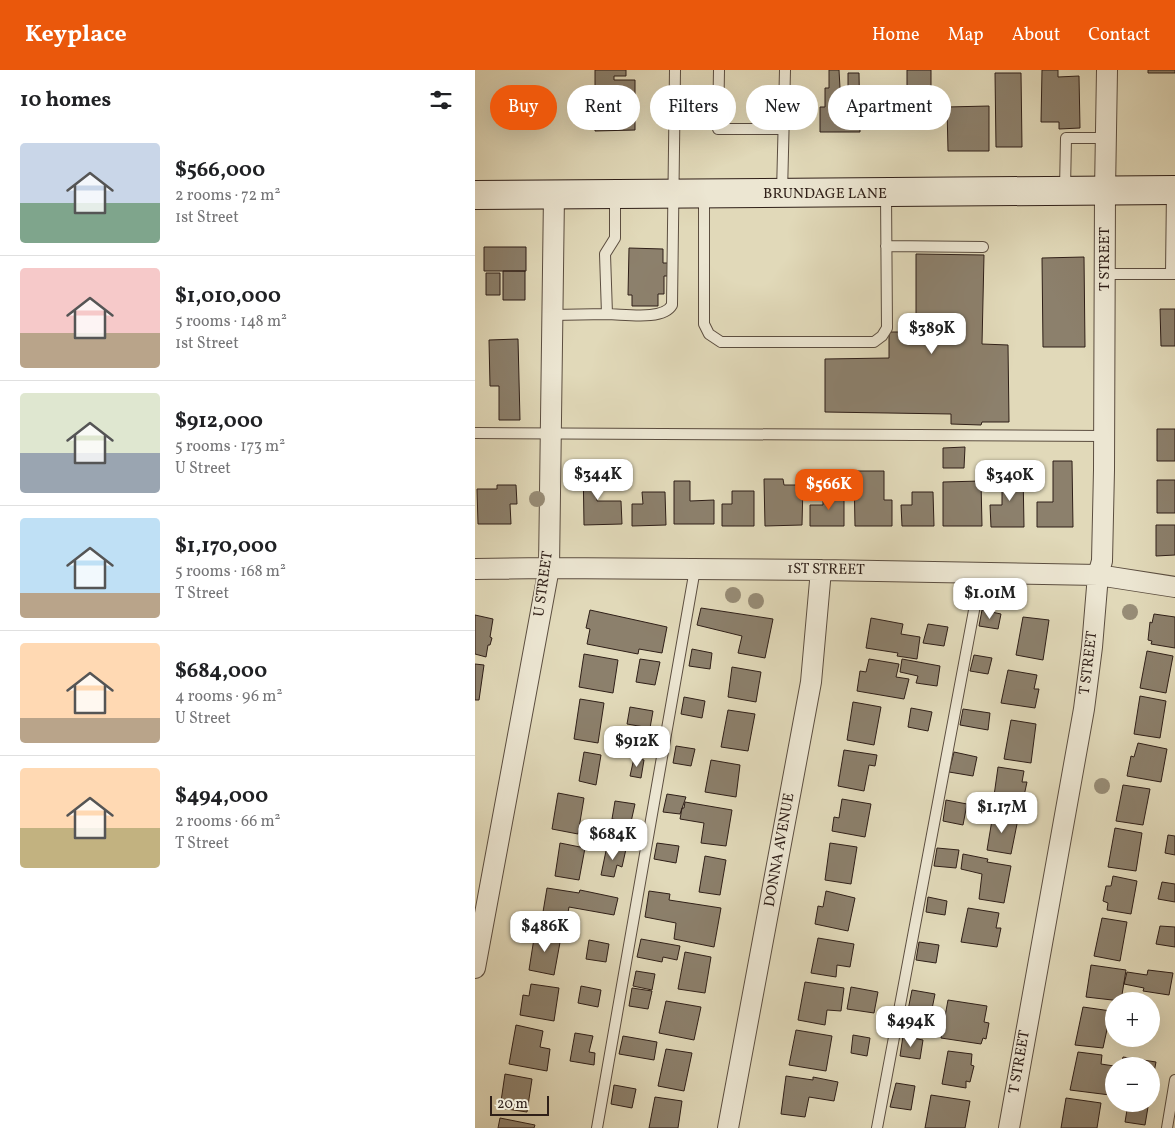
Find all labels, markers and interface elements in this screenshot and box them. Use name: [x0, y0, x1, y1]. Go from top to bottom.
text: Keyplace: [25, 18, 127, 52]
text: Home: [872, 23, 920, 48]
text: Map: [948, 23, 984, 48]
text: About: [1012, 23, 1060, 48]
text: Contact: [1088, 23, 1150, 48]
chip: Buy: [490, 85, 557, 130]
chip: Rent: [567, 85, 640, 130]
chip: Filters: [650, 85, 736, 130]
chip: New: [746, 85, 818, 130]
chip: Apartment: [828, 85, 951, 130]
text: 10 homes: [20, 86, 111, 115]
icon: filters: [427, 86, 455, 114]
text: $566,000: [175, 156, 265, 185]
icon: home: [60, 163, 120, 223]
street label: BRUNDAGE LANE: [763, 184, 887, 205]
text: 2 rooms · 72 m²: [175, 185, 280, 207]
text: 1st Street: [175, 207, 239, 229]
street label: T STREET: [1095, 227, 1116, 291]
text: $1,010,000: [175, 282, 281, 311]
icon: home: [60, 288, 120, 348]
text: 5 rooms · 148 m²: [175, 311, 287, 333]
pin: $389K: [897, 312, 967, 355]
text: $389K: [909, 318, 955, 340]
text: 1st Street: [175, 333, 239, 355]
text: $912,000: [175, 407, 263, 436]
icon: home: [60, 413, 120, 473]
text: 5 rooms · 173 m²: [175, 436, 285, 458]
text: U Street: [175, 458, 231, 480]
pin: $344K: [563, 458, 633, 501]
pin: $340K: [975, 460, 1045, 502]
text: $344K: [574, 464, 622, 486]
text: $340K: [986, 465, 1034, 487]
pin: $566K: [794, 468, 864, 511]
text: $566K: [806, 474, 852, 496]
text: $1,170,000: [175, 532, 277, 561]
icon: home: [60, 538, 120, 598]
street label: U STREET: [529, 550, 559, 618]
street label: 1ST STREET: [787, 559, 865, 581]
text: 5 rooms · 168 m²: [175, 561, 286, 583]
pin: $1.01M: [949, 578, 1031, 620]
text: T Street: [175, 583, 229, 605]
text: $1.01M: [964, 583, 1016, 605]
street label: T STREET: [1075, 630, 1103, 696]
text: $684,000: [175, 657, 267, 686]
icon: home: [60, 663, 120, 723]
text: 4 rooms · 96 m²: [175, 686, 282, 708]
text: U Street: [175, 708, 231, 730]
pin: $912K: [602, 726, 672, 768]
text: $912K: [615, 731, 659, 753]
text: $494,000: [175, 782, 268, 811]
icon: home: [60, 788, 120, 848]
street label: DONNA AVENUE: [760, 791, 800, 909]
pin: $1.17M: [961, 792, 1043, 834]
text: $1.17M: [977, 797, 1027, 819]
text: 2 rooms · 66 m²: [175, 811, 281, 833]
pin: $684K: [578, 818, 648, 861]
text: $684K: [589, 824, 637, 846]
text: T Street: [175, 833, 229, 855]
pin: $486K: [510, 910, 580, 953]
text: $486K: [521, 916, 569, 938]
map controls: [1105, 992, 1160, 1112]
button: +: [1105, 992, 1160, 1047]
pin: $494K: [876, 1006, 946, 1048]
text: $494K: [887, 1011, 935, 1033]
street label: T STREET: [1004, 1028, 1036, 1095]
button: −: [1105, 1057, 1160, 1112]
scale bar: [490, 1093, 549, 1116]
text: 20 m: [497, 1095, 528, 1114]

